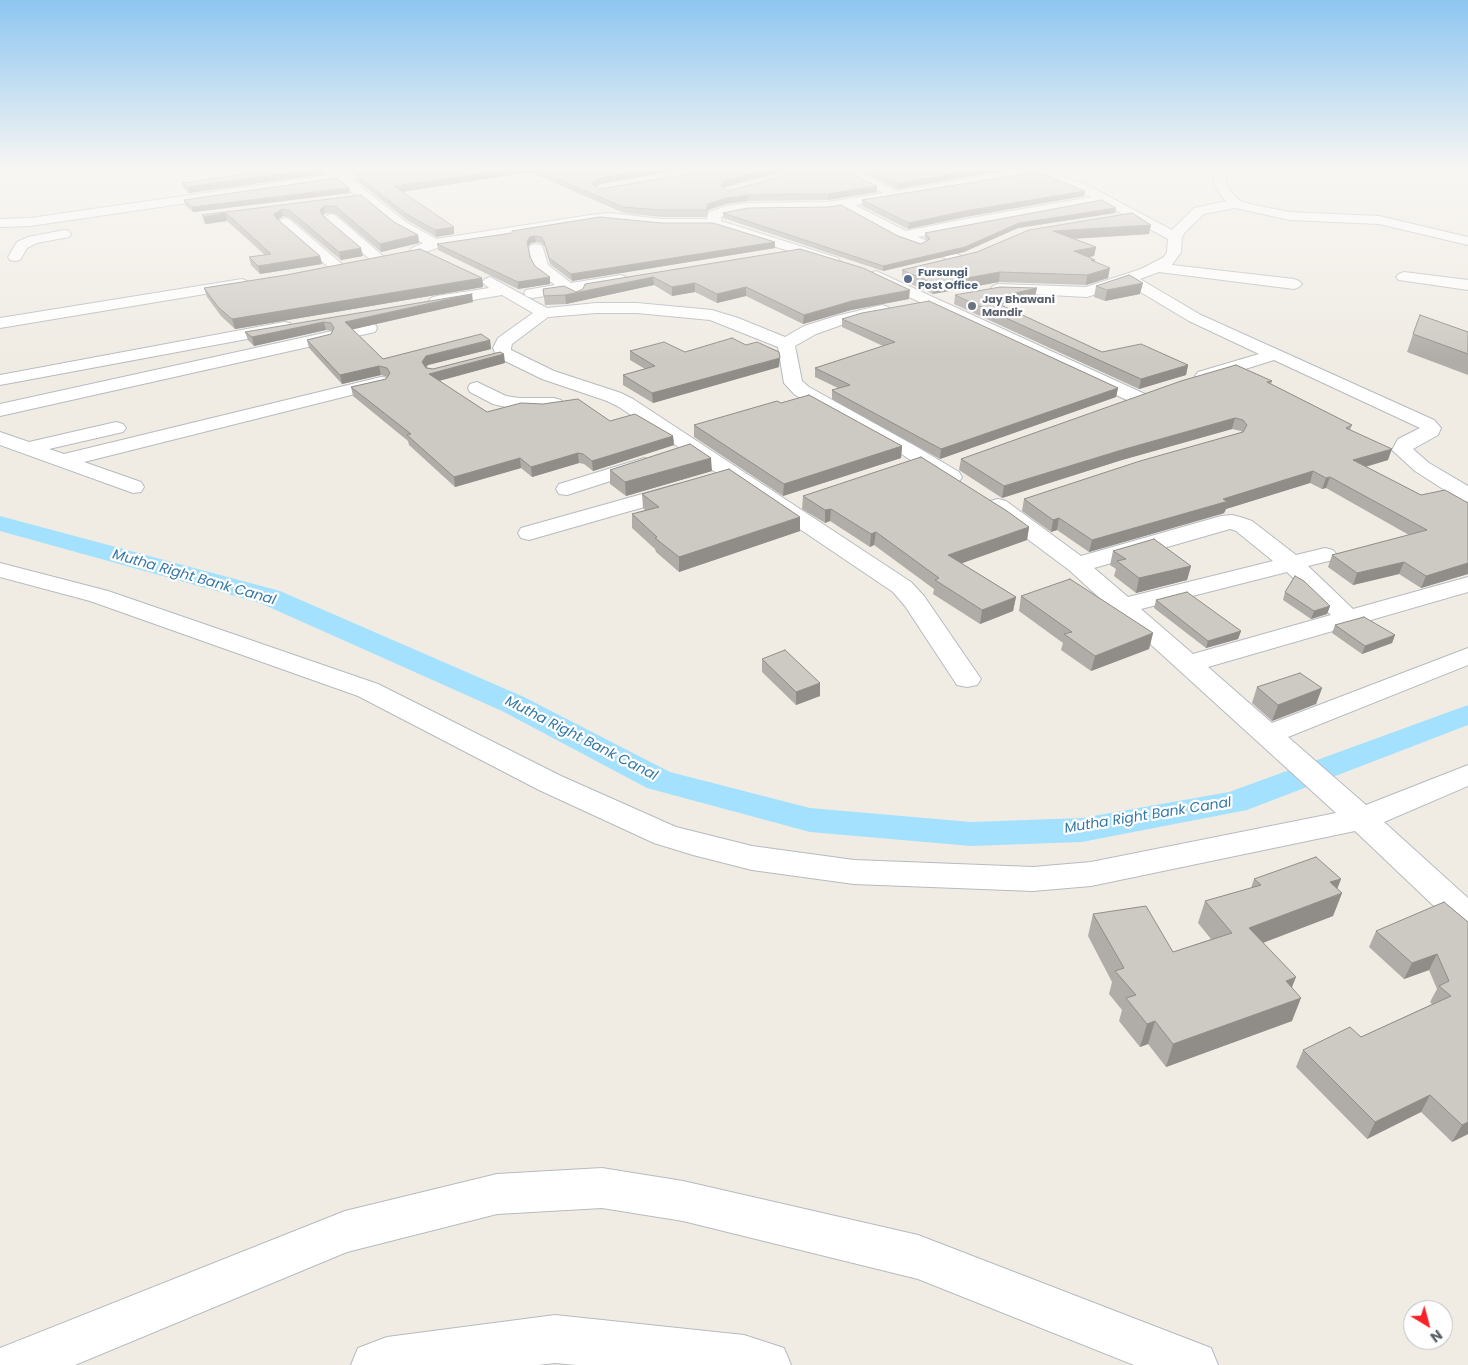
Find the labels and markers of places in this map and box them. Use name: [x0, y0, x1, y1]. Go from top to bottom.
place label: Fursungi Post Office: [918, 266, 978, 292]
marker: Fursungi Post Office: [902, 273, 914, 285]
place label: Jay Bhawani Mandir: [982, 293, 1055, 319]
marker: Jay Bhawani Mandir: [966, 300, 978, 312]

